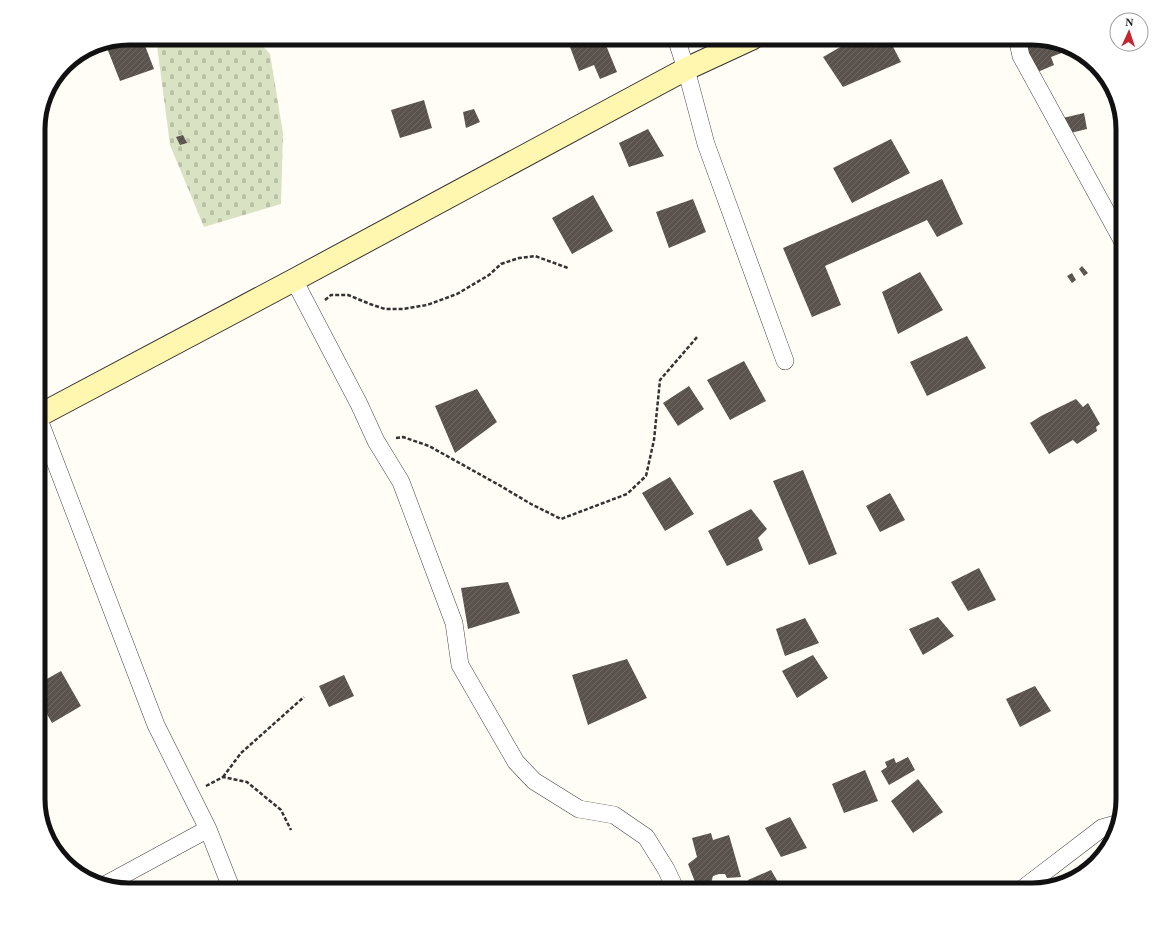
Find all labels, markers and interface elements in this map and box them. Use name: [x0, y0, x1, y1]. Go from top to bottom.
north arrow: [1109, 12, 1149, 52]
text: N: [1125, 16, 1134, 28]

